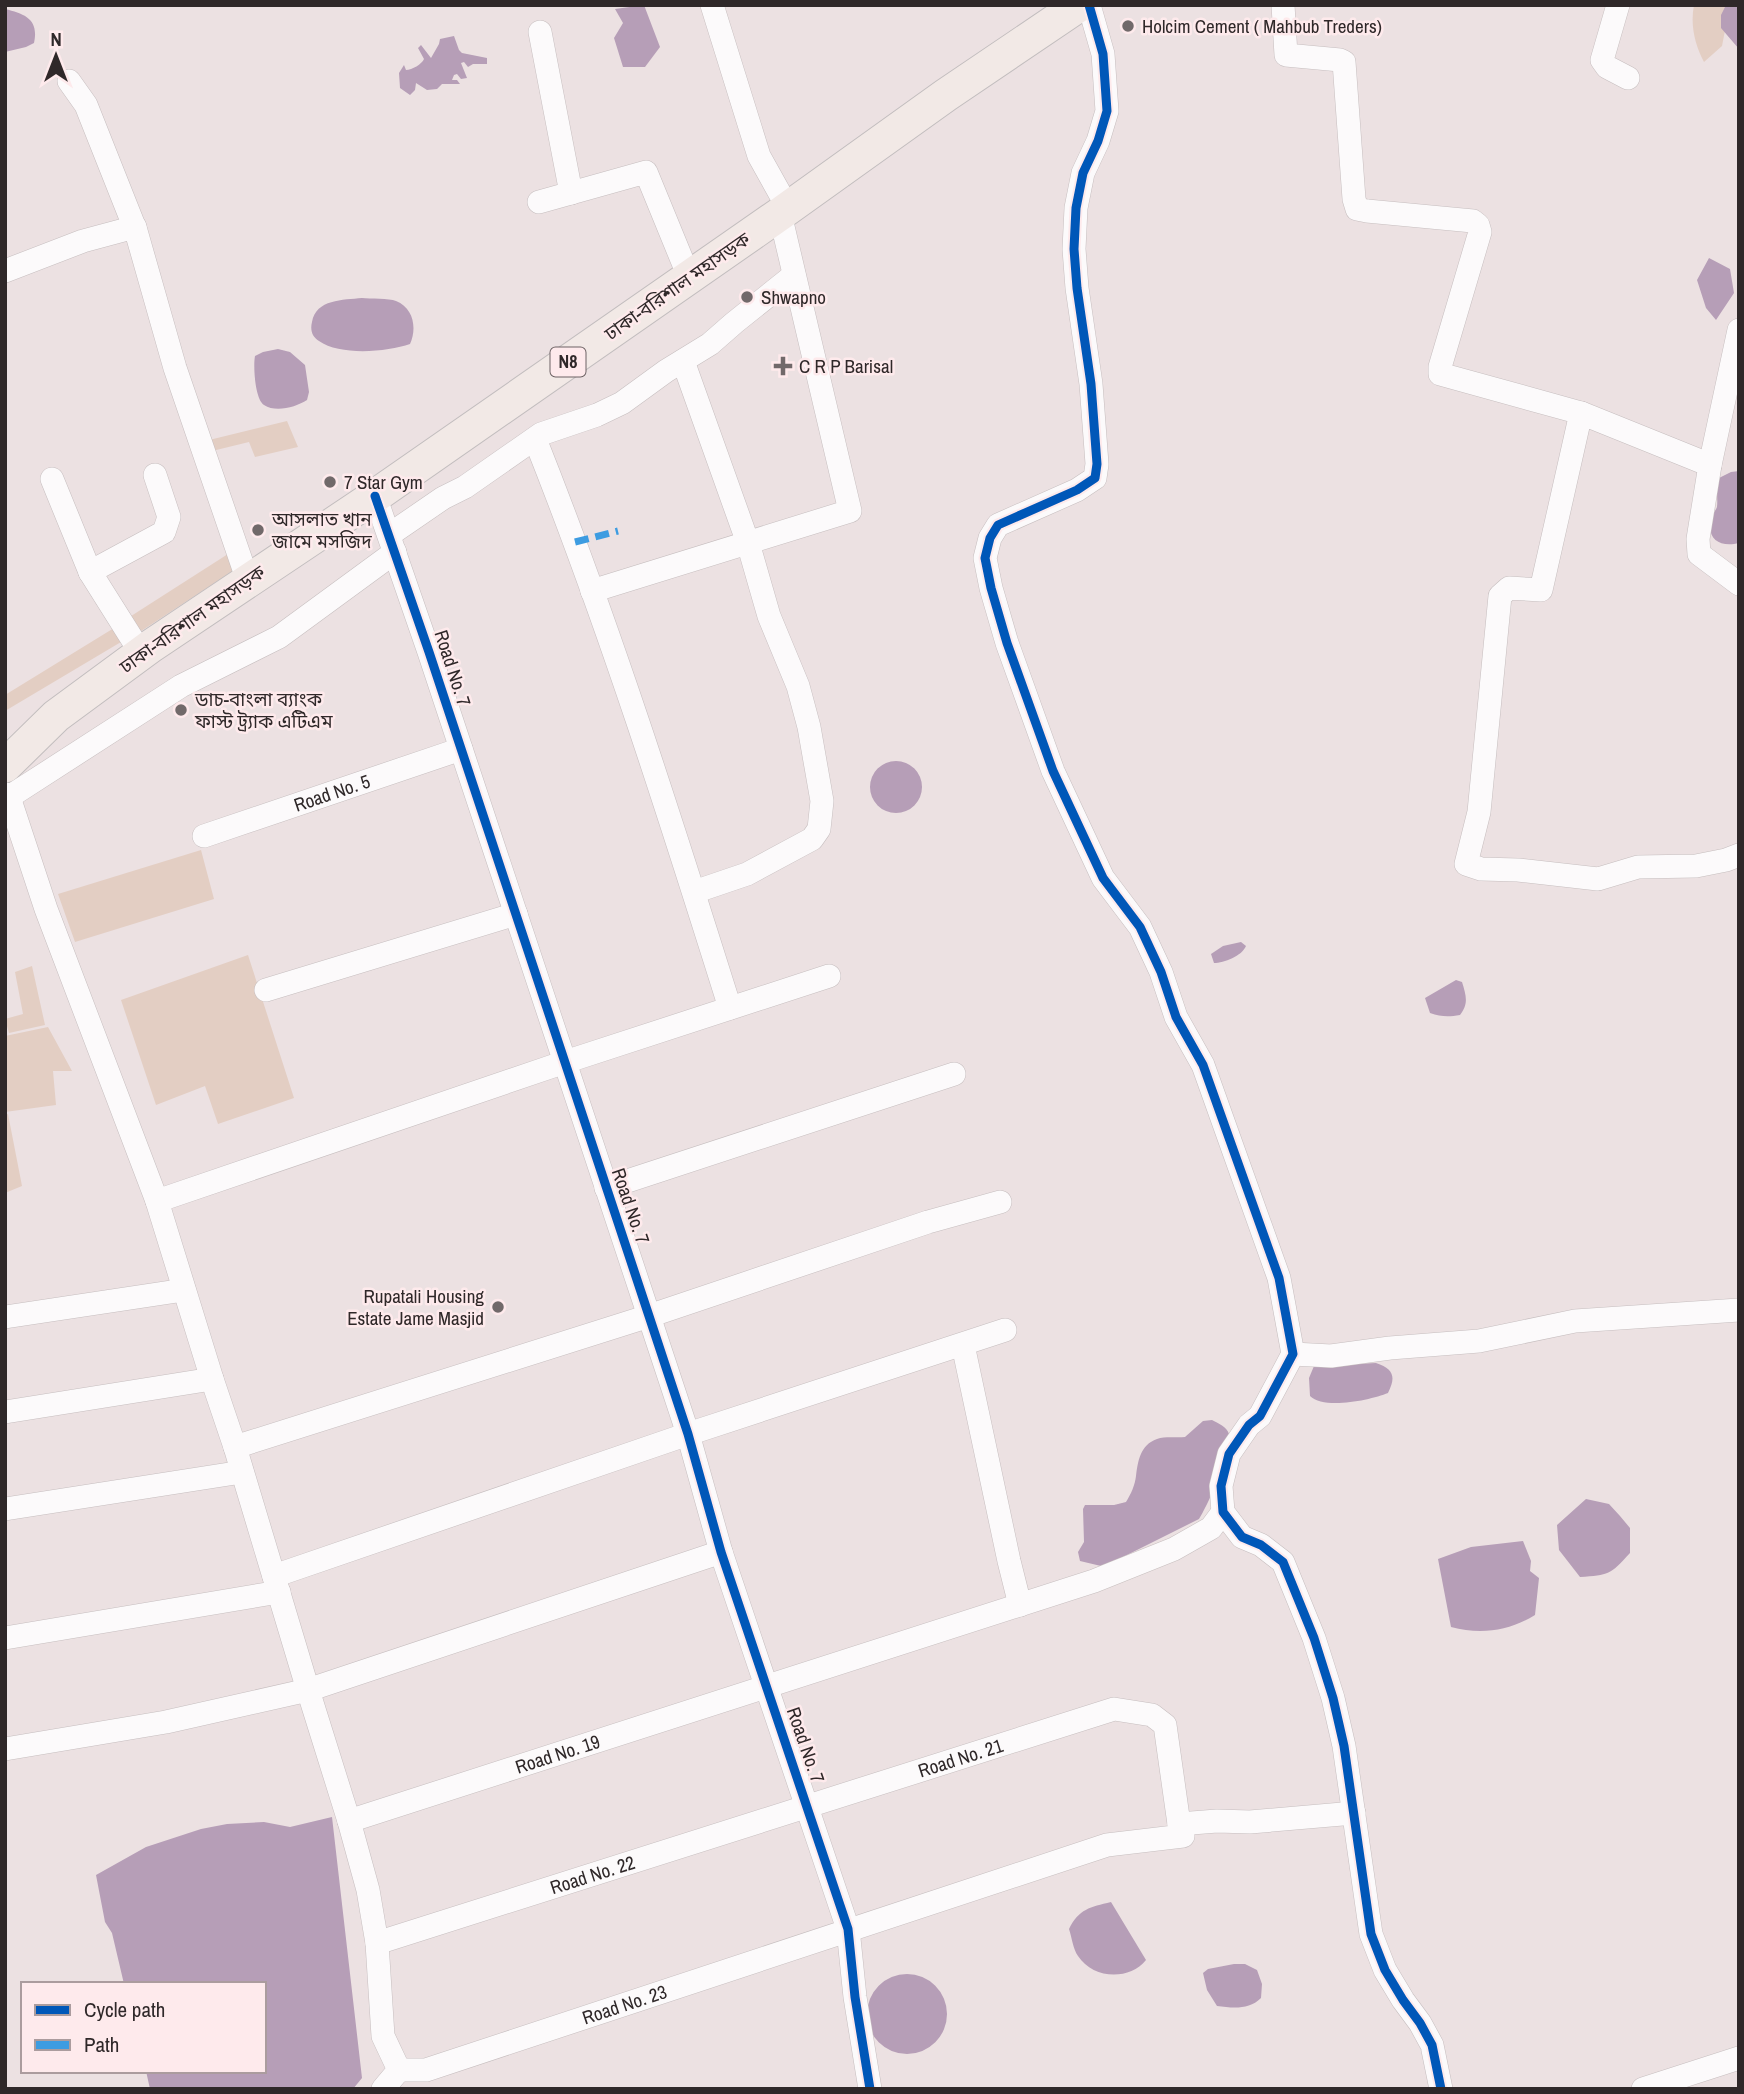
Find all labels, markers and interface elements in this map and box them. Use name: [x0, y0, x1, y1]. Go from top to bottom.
place label: Holcim Cement ( Mahbub Treders): [1142, 13, 1382, 39]
marker: Holcim Cement ( Mahbub Treders): [1120, 18, 1136, 34]
north arrow: [21, 21, 91, 91]
text: N: [50, 26, 62, 52]
street label: ঢাকা-বরিশাল মহাসড়ক: [598, 226, 756, 347]
place label: Shwapno: [761, 284, 826, 310]
marker: Shwapno: [739, 289, 755, 305]
road number: N8: [550, 348, 586, 376]
place label: C R P Barisal: [799, 353, 893, 379]
marker: C R P Barisal: [773, 356, 793, 376]
place label: 7 Star Gym: [344, 469, 423, 495]
marker: 7 Star Gym: [322, 474, 338, 490]
place label: আসলাত খান জামে মসজিদ: [271, 506, 372, 554]
marker: আসলাত খান জামে মসজিদ: [250, 522, 266, 538]
street label: ঢাকা-বরিশাল মহাসড়ক: [113, 559, 271, 680]
street label: Road No. 7: [428, 627, 478, 710]
place label: ডাচ-বাংলা ব্যাংক ফাস্ট ট্র্যাক এটিএম: [194, 686, 333, 734]
marker: ডাচ-বাংলা ব্যাংক ফাস্ট ট্র্যাক এটিএম: [173, 702, 189, 718]
street label: Road No. 5: [290, 768, 374, 818]
street label: Road No. 7: [606, 1165, 656, 1248]
place label: Rupatali Housing Estate Jame Masjid: [347, 1283, 484, 1331]
marker: Rupatali Housing Estate Jame Masjid: [490, 1299, 506, 1315]
street label: Road No. 7: [781, 1704, 831, 1787]
street label: Road No. 19: [512, 1728, 603, 1780]
street label: Road No. 21: [915, 1732, 1006, 1783]
street label: Road No. 22: [547, 1849, 638, 1900]
street label: Road No. 23: [579, 1978, 670, 2031]
legend: [21, 1982, 266, 2073]
text: Cycle path: [84, 1995, 165, 2024]
text: Path: [84, 2030, 119, 2059]

